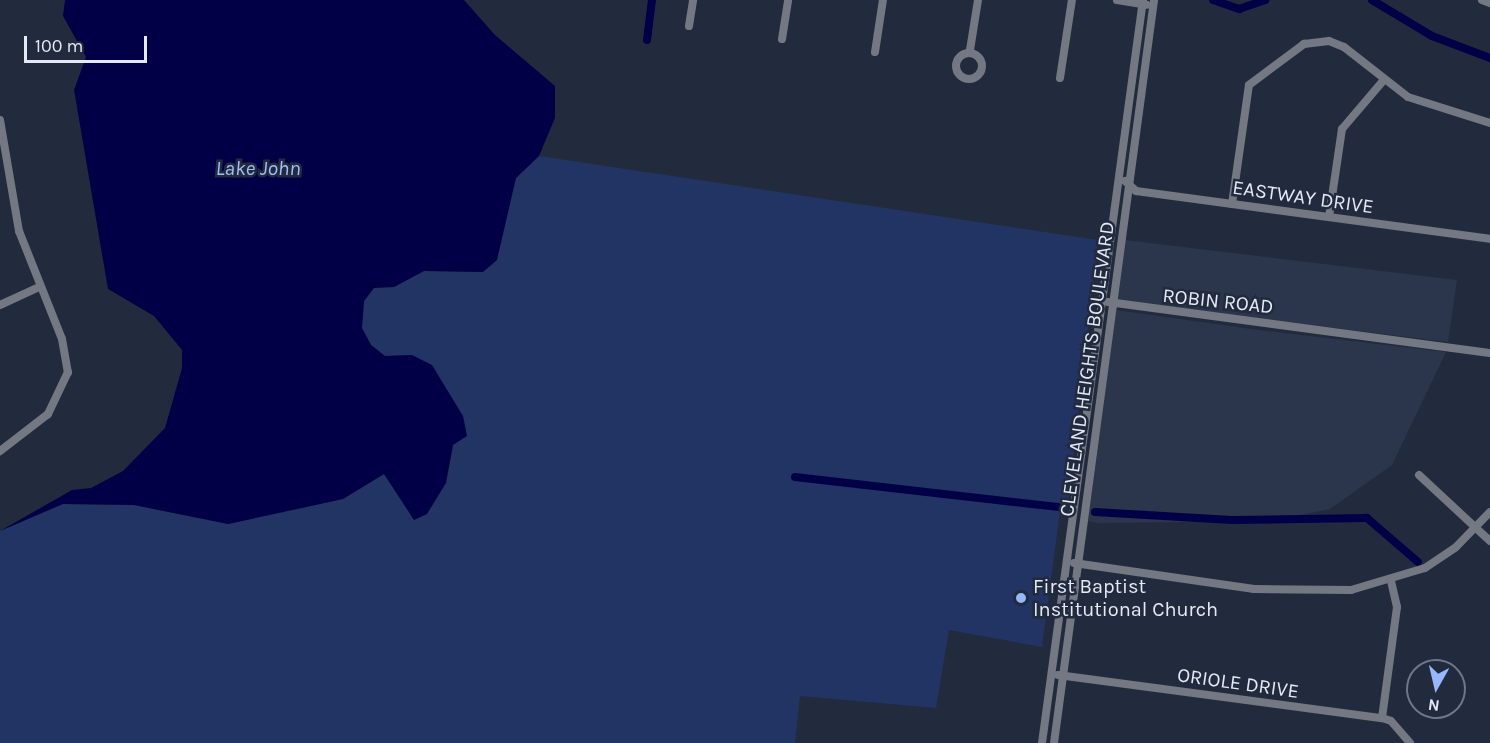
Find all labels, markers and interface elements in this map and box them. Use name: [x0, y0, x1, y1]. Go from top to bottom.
scale bar: [27, 24, 150, 62]
text: 100 m: [35, 35, 83, 57]
water label: Lake John: [215, 155, 301, 181]
street label: EASTWAY DRIVE: [1231, 175, 1375, 219]
street label: CLEVELAND HEIGHTS BOULEVARD: [1054, 220, 1120, 518]
street label: ROBIN ROAD: [1161, 283, 1275, 319]
place label: First Baptist Institutional Church: [1033, 574, 1218, 621]
marker: First Baptist Institutional Church: [1014, 591, 1028, 605]
north arrow: [1406, 659, 1466, 719]
street label: ORIOLE DRIVE: [1176, 663, 1300, 703]
text: N: [1427, 695, 1441, 716]

